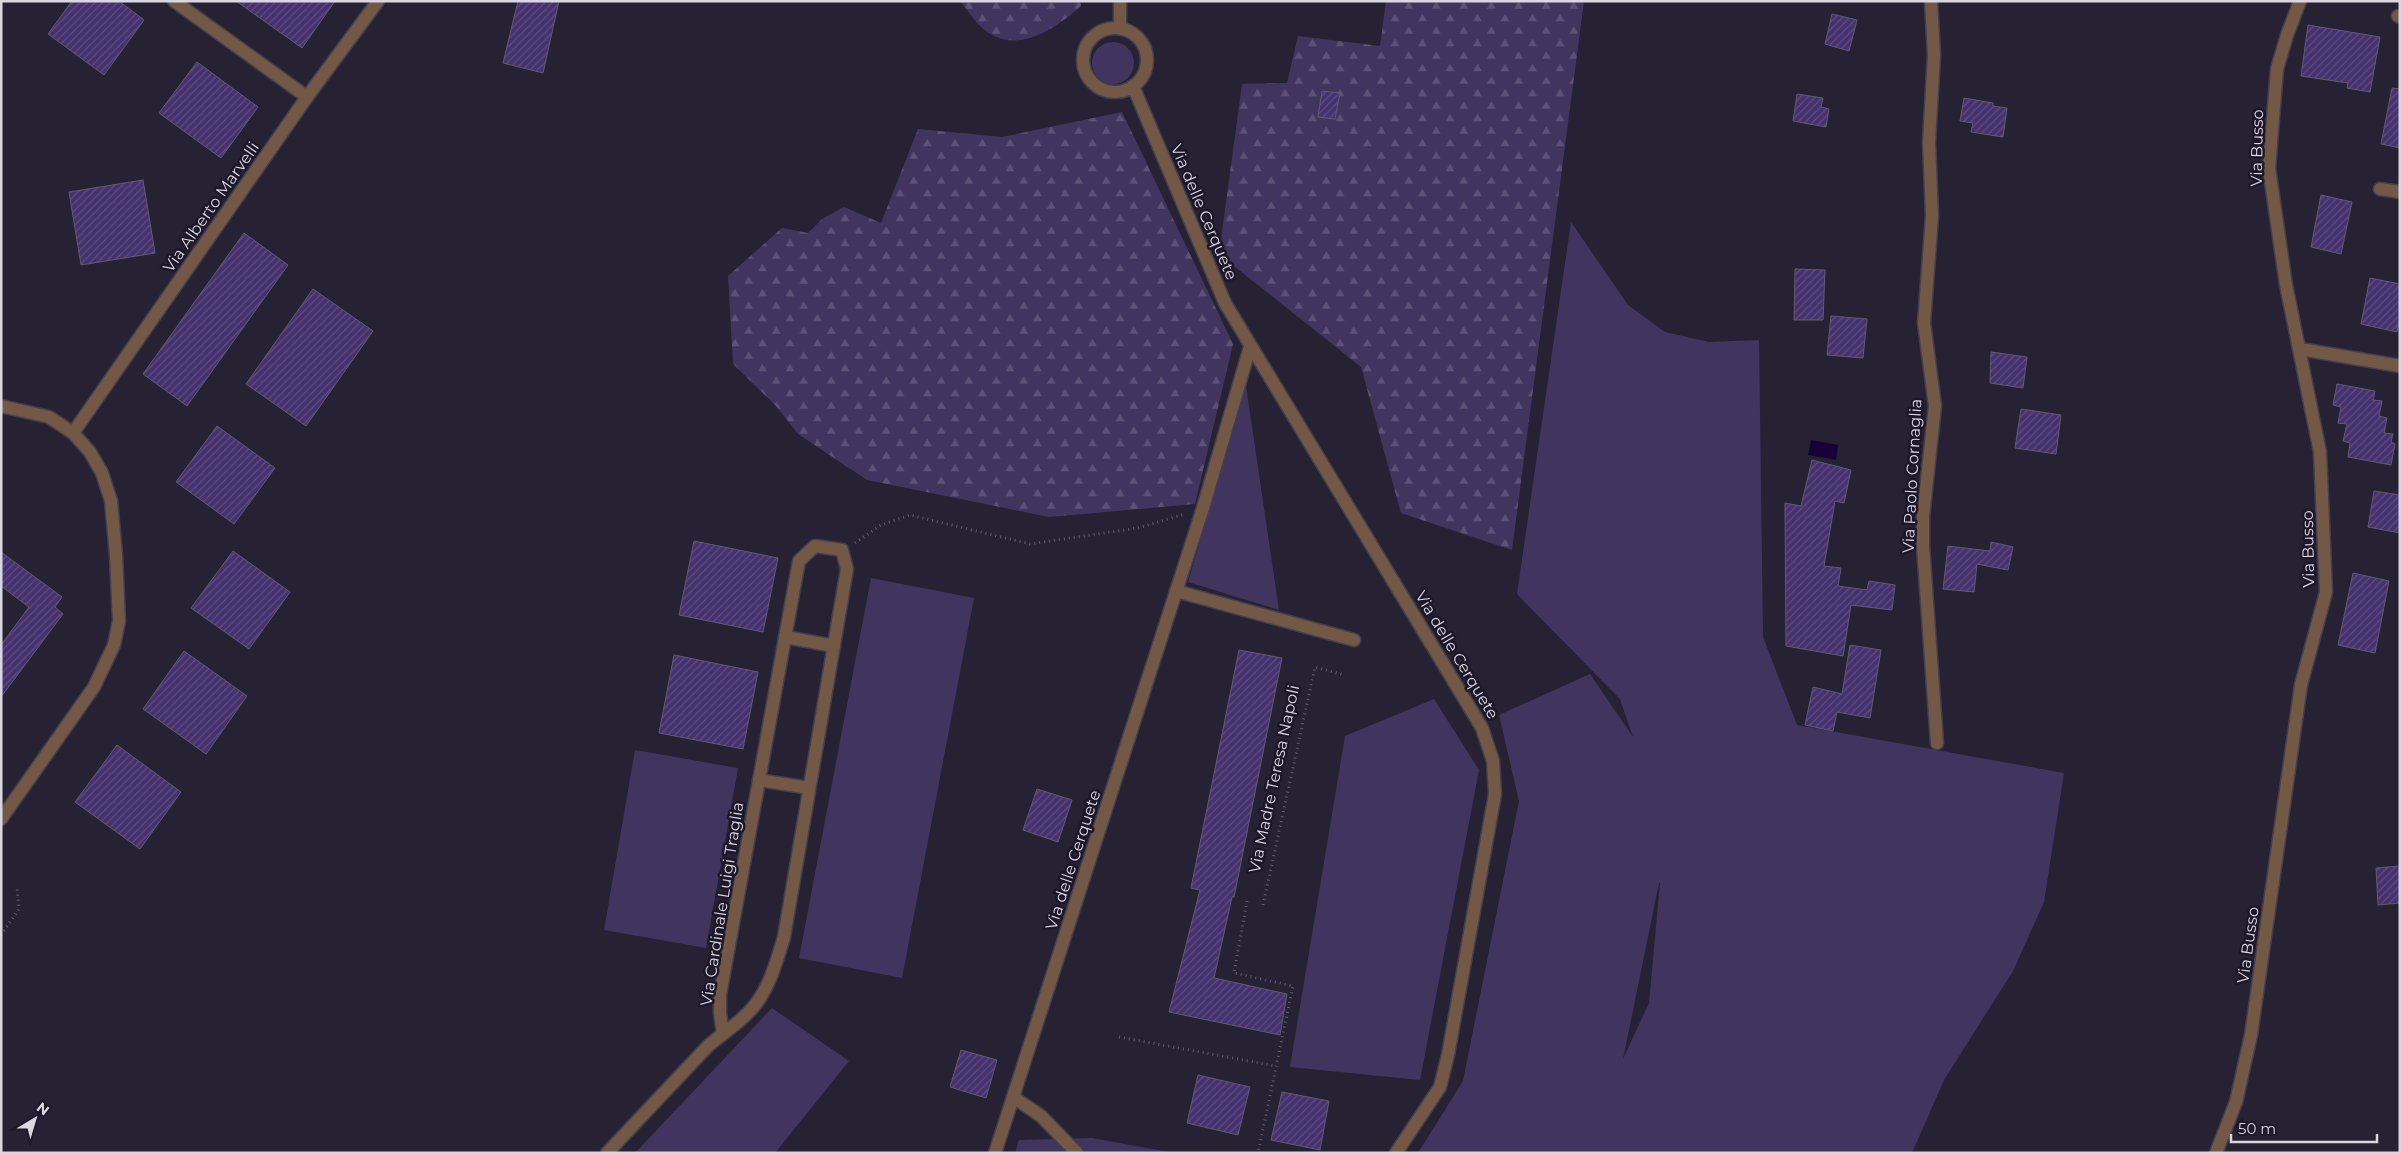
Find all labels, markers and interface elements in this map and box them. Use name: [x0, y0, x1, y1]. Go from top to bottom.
street label: Via Busso: [2247, 109, 2267, 187]
street label: Via Alberto Marvelli: [159, 138, 263, 276]
street label: Via delle Cerquete: [1167, 141, 1241, 283]
street label: Via Paolo Cornaglia: [1898, 398, 1926, 554]
street label: Via Busso: [2298, 510, 2318, 588]
street label: Via delle Cerquete: [1411, 588, 1503, 722]
street label: Via Madre Teresa Napoli: [1245, 683, 1303, 875]
street label: Via delle Cerquete: [1041, 788, 1105, 932]
street label: Via Cardinale Luigi Traglia: [696, 801, 748, 1007]
street label: Via Busso: [2233, 905, 2263, 985]
north arrow: [10, 1094, 60, 1144]
text: N: [33, 1098, 53, 1119]
scale bar: [2231, 1112, 2377, 1144]
text: 50 m: [2238, 1119, 2276, 1138]

